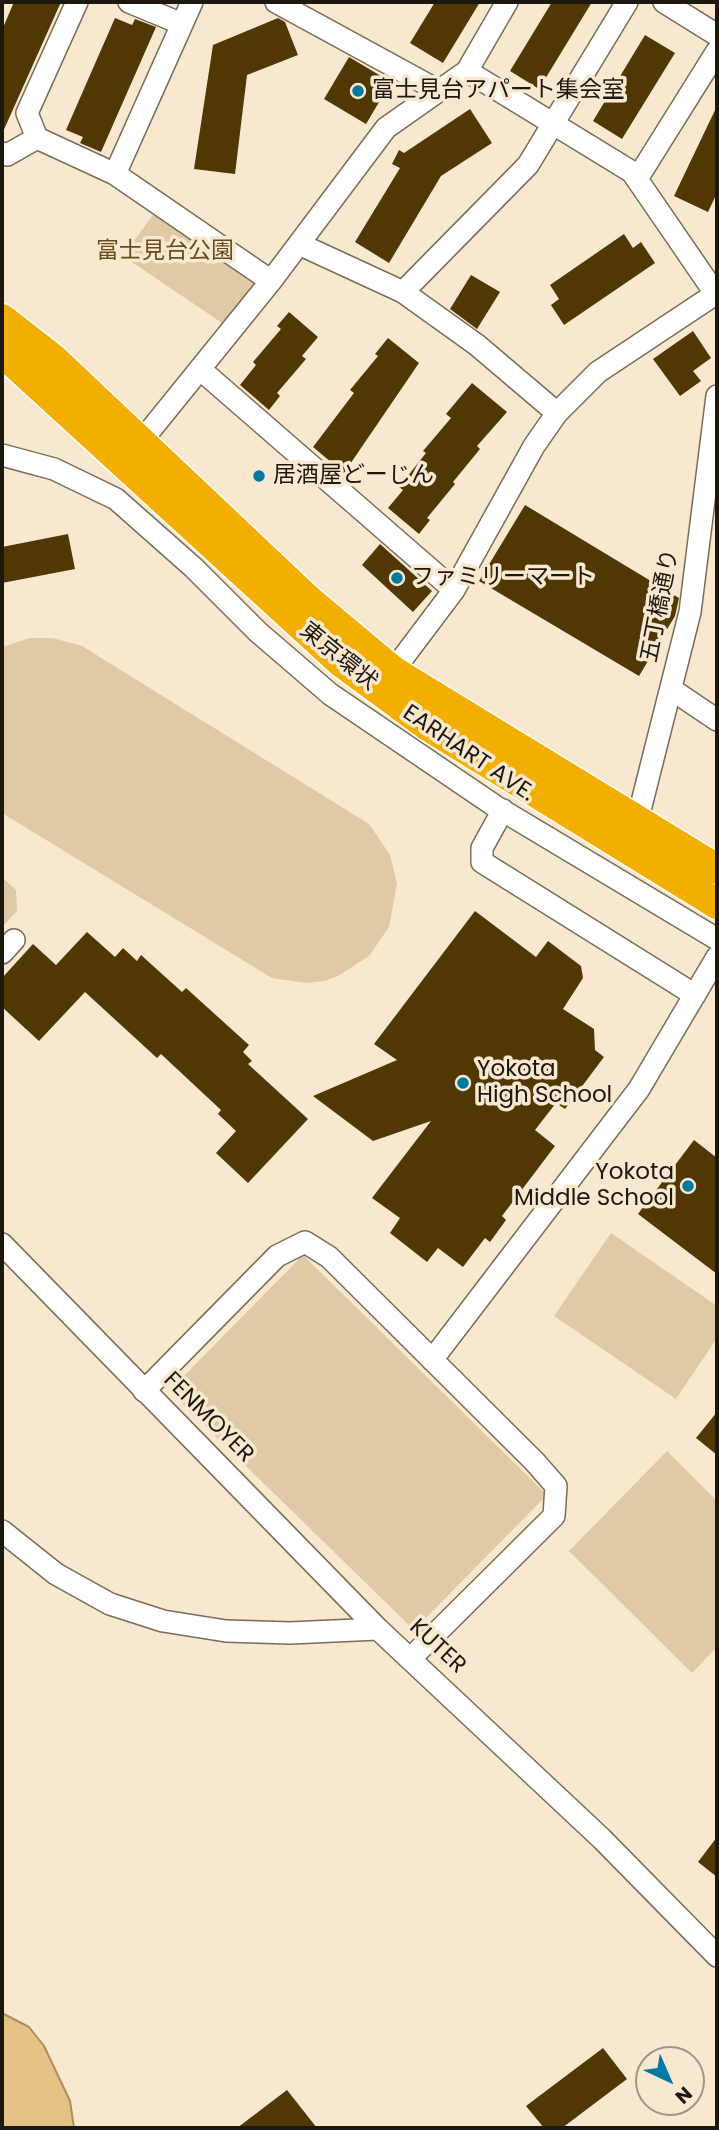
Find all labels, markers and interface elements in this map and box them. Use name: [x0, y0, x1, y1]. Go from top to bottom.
place label: 富士見台アパート集会室: [372, 77, 625, 105]
marker: 富士見台アパート集会室: [350, 83, 366, 99]
park label: 富士見台公園: [96, 238, 234, 266]
place label: 居酒屋どーじん: [273, 462, 434, 490]
marker: 居酒屋どーじん: [251, 468, 267, 484]
street label: 五丁橋通り: [636, 547, 686, 665]
place label: ファミリーマート: [411, 564, 595, 592]
marker: ファミリーマート: [389, 570, 405, 586]
street label: 東京環状: [294, 617, 382, 697]
street label: EARHART AVE.: [397, 700, 539, 808]
place label: Yokota High School: [477, 1056, 612, 1110]
marker: Yokota High School: [455, 1075, 471, 1091]
place label: Yokota Middle School: [514, 1159, 674, 1213]
marker: Yokota Middle School: [680, 1178, 696, 1194]
street label: FENMOYER: [157, 1367, 259, 1469]
street label: KUTER: [403, 1614, 471, 1680]
north arrow: [635, 2046, 705, 2116]
text: N: [669, 2080, 698, 2110]

